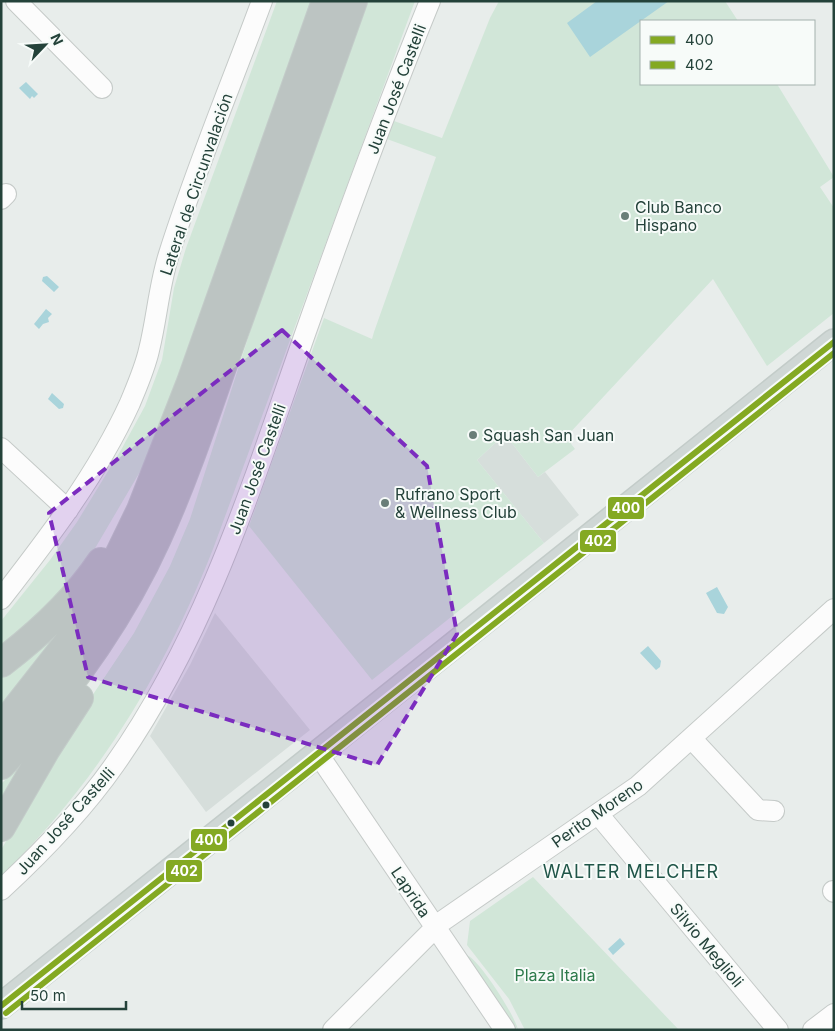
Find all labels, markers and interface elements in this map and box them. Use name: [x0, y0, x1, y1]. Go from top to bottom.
north arrow: [20, 20, 70, 70]
legend: [640, 20, 815, 85]
street label: Juan José Castelli: [362, 21, 430, 157]
text: 400: [685, 30, 714, 49]
text: N: [47, 31, 67, 48]
text: 402: [685, 55, 713, 74]
street label: Lateral de Circunvalación: [155, 90, 237, 278]
place label: Club Banco Hispano: [635, 197, 722, 235]
marker: Club Banco Hispano: [619, 210, 631, 222]
street label: Juan José Castelli: [224, 401, 290, 537]
place label: Squash San Juan: [483, 425, 614, 445]
marker: Squash San Juan: [467, 429, 479, 441]
place label: Rufrano Sport & Wellness Club: [395, 484, 517, 522]
line badge: 400: [607, 496, 645, 520]
marker: Rufrano Sport & Wellness Club: [379, 497, 391, 509]
text: 400: [612, 499, 640, 516]
line badge: 402: [579, 529, 617, 553]
text: 402: [584, 532, 612, 549]
street label: Juan José Castelli: [12, 763, 118, 879]
street label: Perito Moreno: [547, 774, 647, 852]
unlabelled marker: [261, 800, 271, 810]
unlabelled marker: [226, 818, 236, 828]
line badge: 400: [190, 828, 228, 852]
text: 400: [195, 831, 223, 848]
line badge: 402: [165, 859, 203, 883]
district label: WALTER MELCHER: [543, 861, 719, 882]
text: 402: [170, 862, 198, 879]
street label: Laprida: [387, 863, 435, 921]
street label: Silvio Meglioli: [666, 899, 748, 991]
park label: Plaza Italia: [515, 965, 595, 985]
scale bar: [22, 978, 126, 1010]
text: 50 m: [30, 986, 66, 1005]

